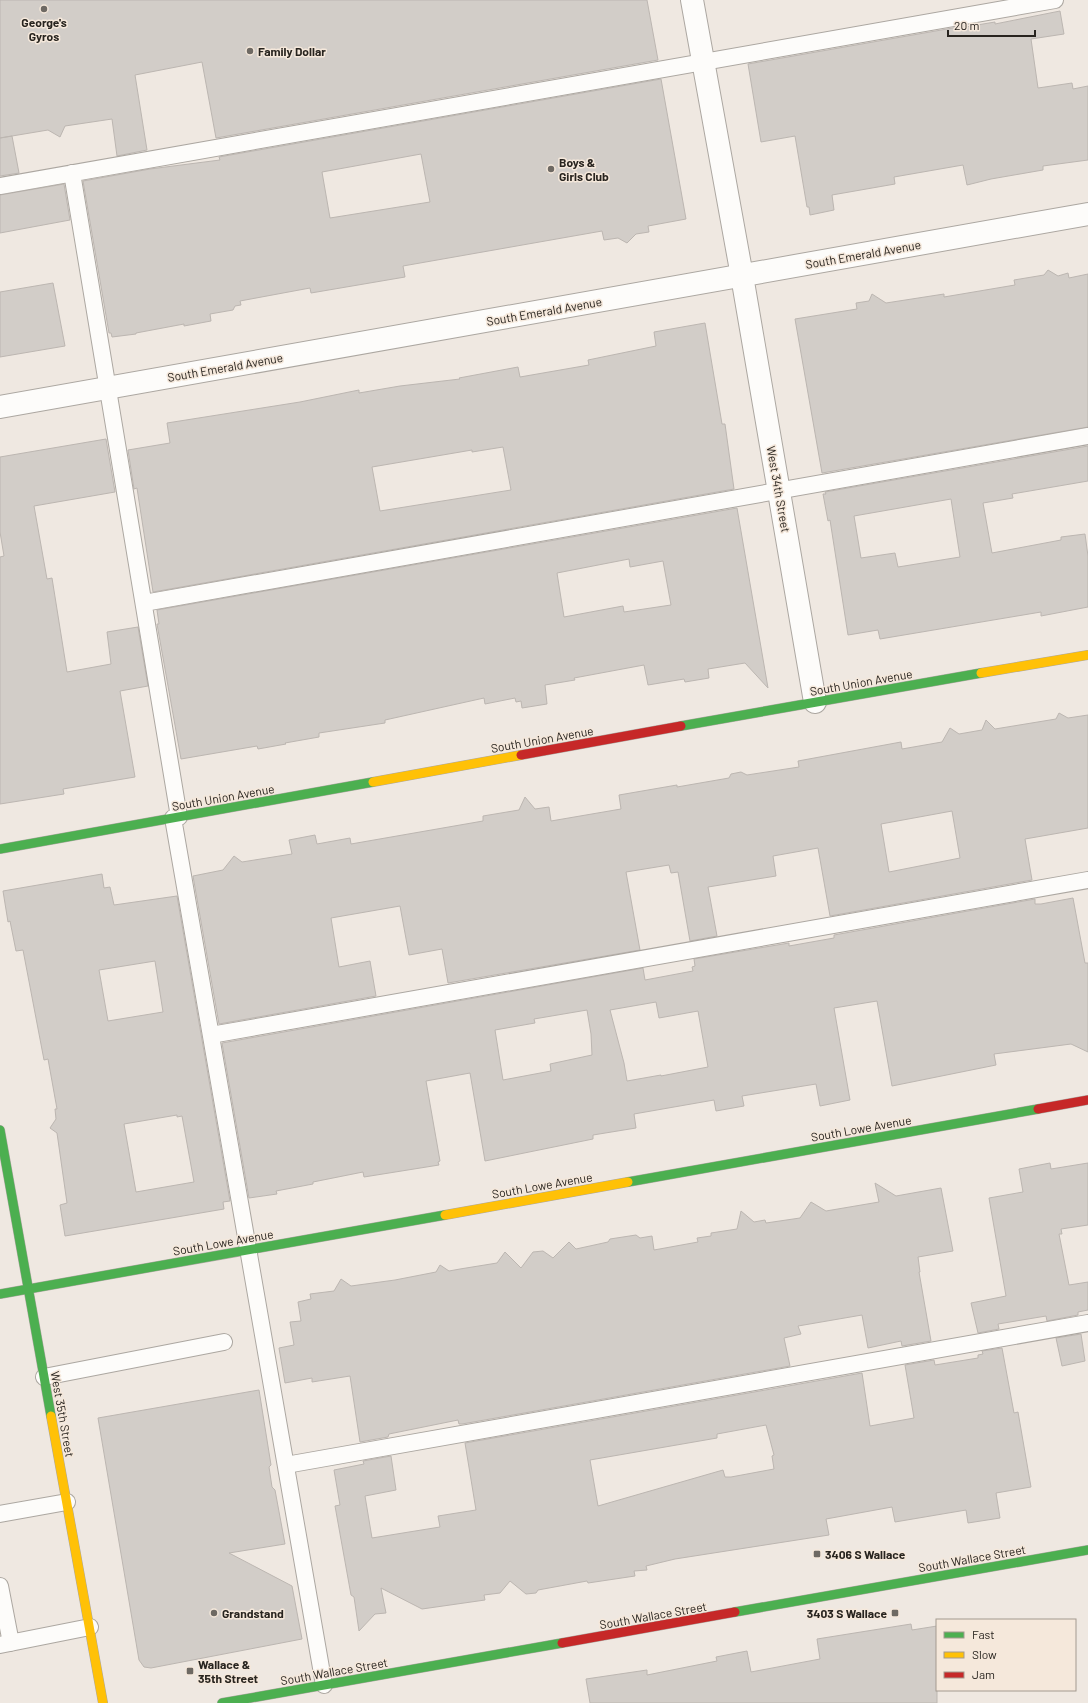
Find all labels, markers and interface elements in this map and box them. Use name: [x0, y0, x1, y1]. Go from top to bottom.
marker: George's Gyros: [39, 4, 49, 14]
scale bar: [948, 12, 1035, 38]
place label: George's Gyros: [21, 15, 67, 43]
text: 20 m: [954, 18, 980, 32]
place label: Family Dollar: [258, 44, 326, 58]
marker: Family Dollar: [245, 46, 255, 56]
place label: Boys & Girls Club: [559, 155, 609, 183]
marker: Boys & Girls Club: [546, 164, 556, 174]
street label: South Emerald Avenue: [804, 237, 922, 271]
street label: South Emerald Avenue: [485, 294, 603, 328]
street label: South Emerald Avenue: [166, 350, 284, 384]
street label: West 34th Street: [765, 445, 793, 533]
street label: South Union Avenue: [809, 666, 913, 698]
street label: South Union Avenue: [490, 723, 594, 755]
street label: South Union Avenue: [171, 781, 275, 813]
street label: South Lowe Avenue: [810, 1112, 912, 1144]
street label: South Lowe Avenue: [491, 1169, 593, 1201]
street label: South Lowe Avenue: [172, 1226, 274, 1258]
street label: West 35th Street: [49, 1370, 77, 1458]
street label: South Wallace Street: [917, 1542, 1027, 1574]
place label: 3406 S Wallace: [825, 1547, 906, 1561]
marker: 3406 S Wallace: [812, 1549, 822, 1559]
street label: South Wallace Street: [598, 1599, 708, 1631]
place label: Grandstand: [222, 1606, 284, 1620]
place label: 3403 S Wallace: [807, 1606, 887, 1620]
marker: Grandstand: [209, 1608, 219, 1618]
marker: 3403 S Wallace: [890, 1608, 900, 1618]
legend: [936, 1619, 1076, 1691]
text: Fast: [972, 1627, 995, 1641]
text: Slow: [972, 1647, 997, 1661]
street label: South Wallace Street: [279, 1655, 389, 1687]
place label: Wallace & 35th Street: [198, 1657, 259, 1685]
marker: Wallace & 35th Street: [185, 1666, 195, 1676]
text: Jam: [972, 1667, 995, 1681]

